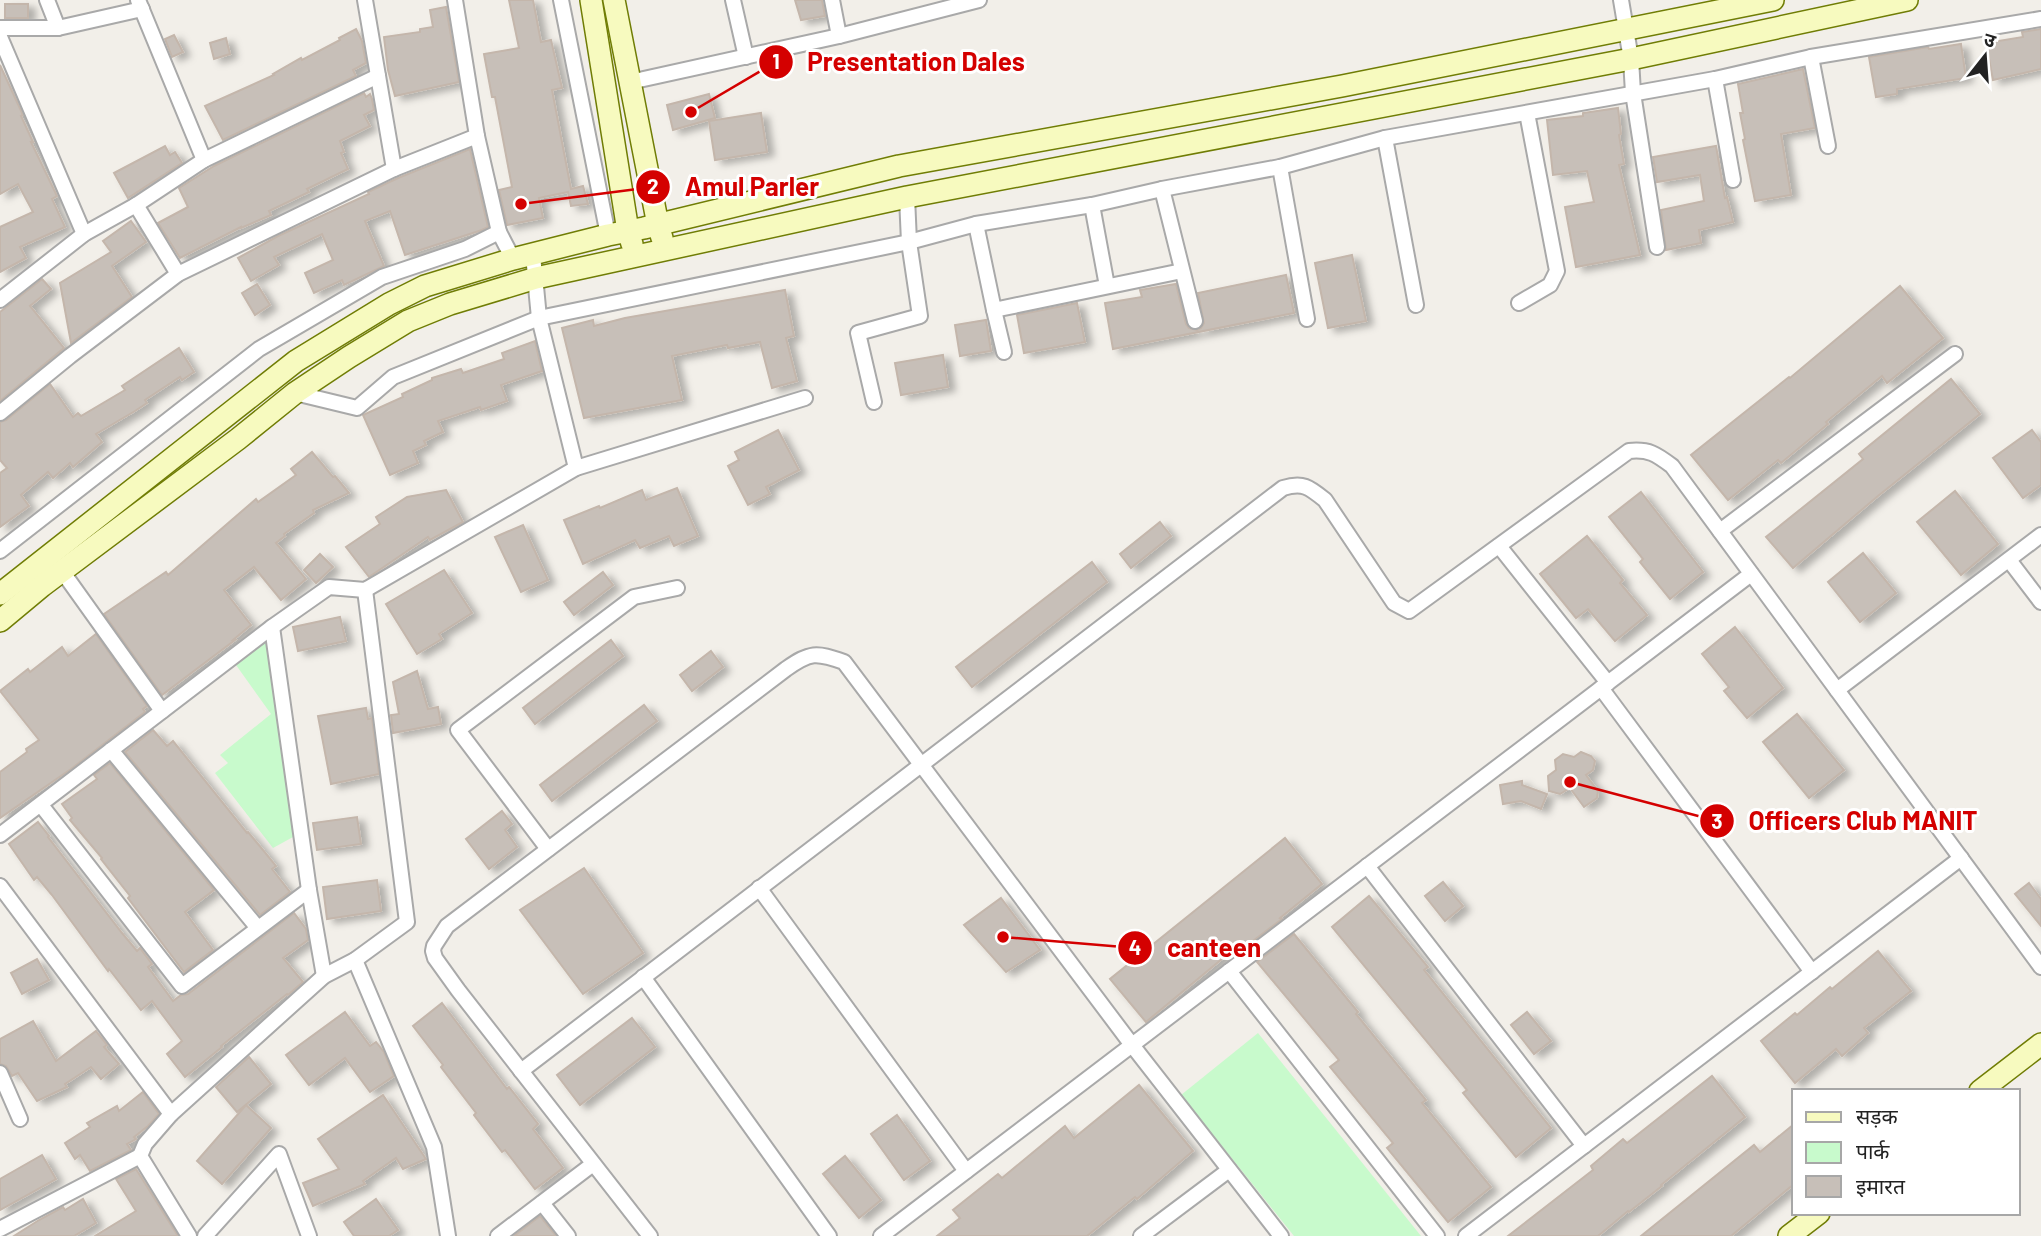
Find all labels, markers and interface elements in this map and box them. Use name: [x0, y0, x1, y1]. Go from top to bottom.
north arrow: [1950, 21, 2020, 91]
text: उ: [1981, 27, 2000, 52]
callout: Presentation Dales: [759, 38, 1039, 85]
text: Presentation Dales: [807, 45, 1025, 76]
text: 1: [772, 48, 780, 73]
callout: Amul Parler: [636, 164, 833, 211]
text: Amul Parler: [685, 170, 819, 201]
text: 2: [647, 173, 659, 198]
callout: Officers Club MANIT: [1699, 798, 1991, 845]
text: Officers Club MANIT: [1748, 804, 1978, 835]
text: 3: [1711, 808, 1723, 833]
callout: canteen: [1118, 924, 1275, 971]
text: canteen: [1167, 931, 1261, 962]
text: 4: [1129, 934, 1141, 959]
legend: [1792, 1089, 2020, 1215]
text: सड़क: [1856, 1103, 1898, 1128]
text: पार्क: [1856, 1138, 1890, 1163]
text: इमारत: [1856, 1173, 1906, 1198]

